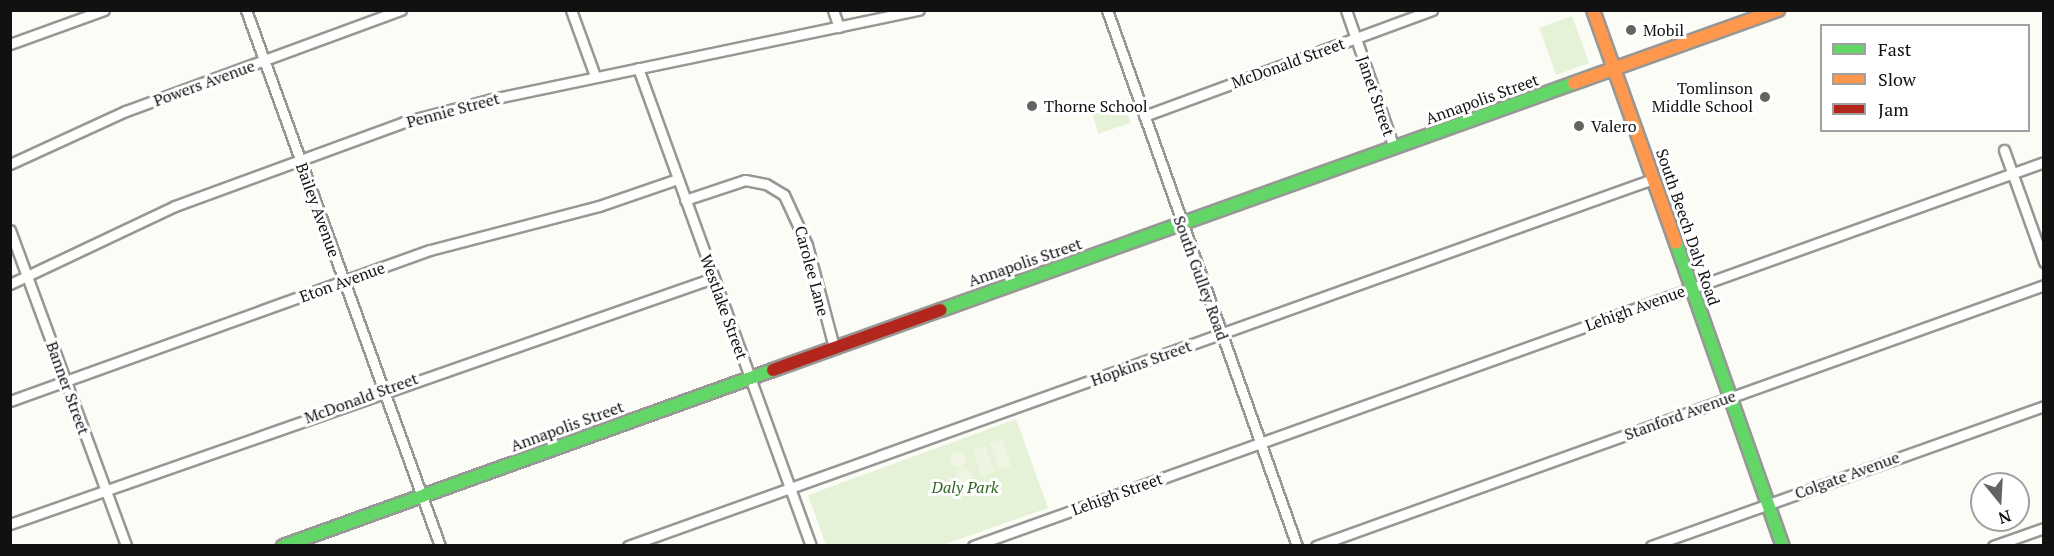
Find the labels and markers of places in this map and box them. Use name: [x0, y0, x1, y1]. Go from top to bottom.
place label: Mobil: [1643, 20, 1684, 40]
marker: Mobil: [1624, 23, 1638, 37]
place label: Tomlinson Middle School: [1652, 78, 1753, 116]
marker: Tomlinson Middle School: [1758, 90, 1772, 104]
place label: Thorne School: [1044, 96, 1148, 116]
marker: Thorne School: [1025, 99, 1039, 113]
place label: Valero: [1591, 116, 1637, 136]
marker: Valero: [1572, 119, 1586, 133]

